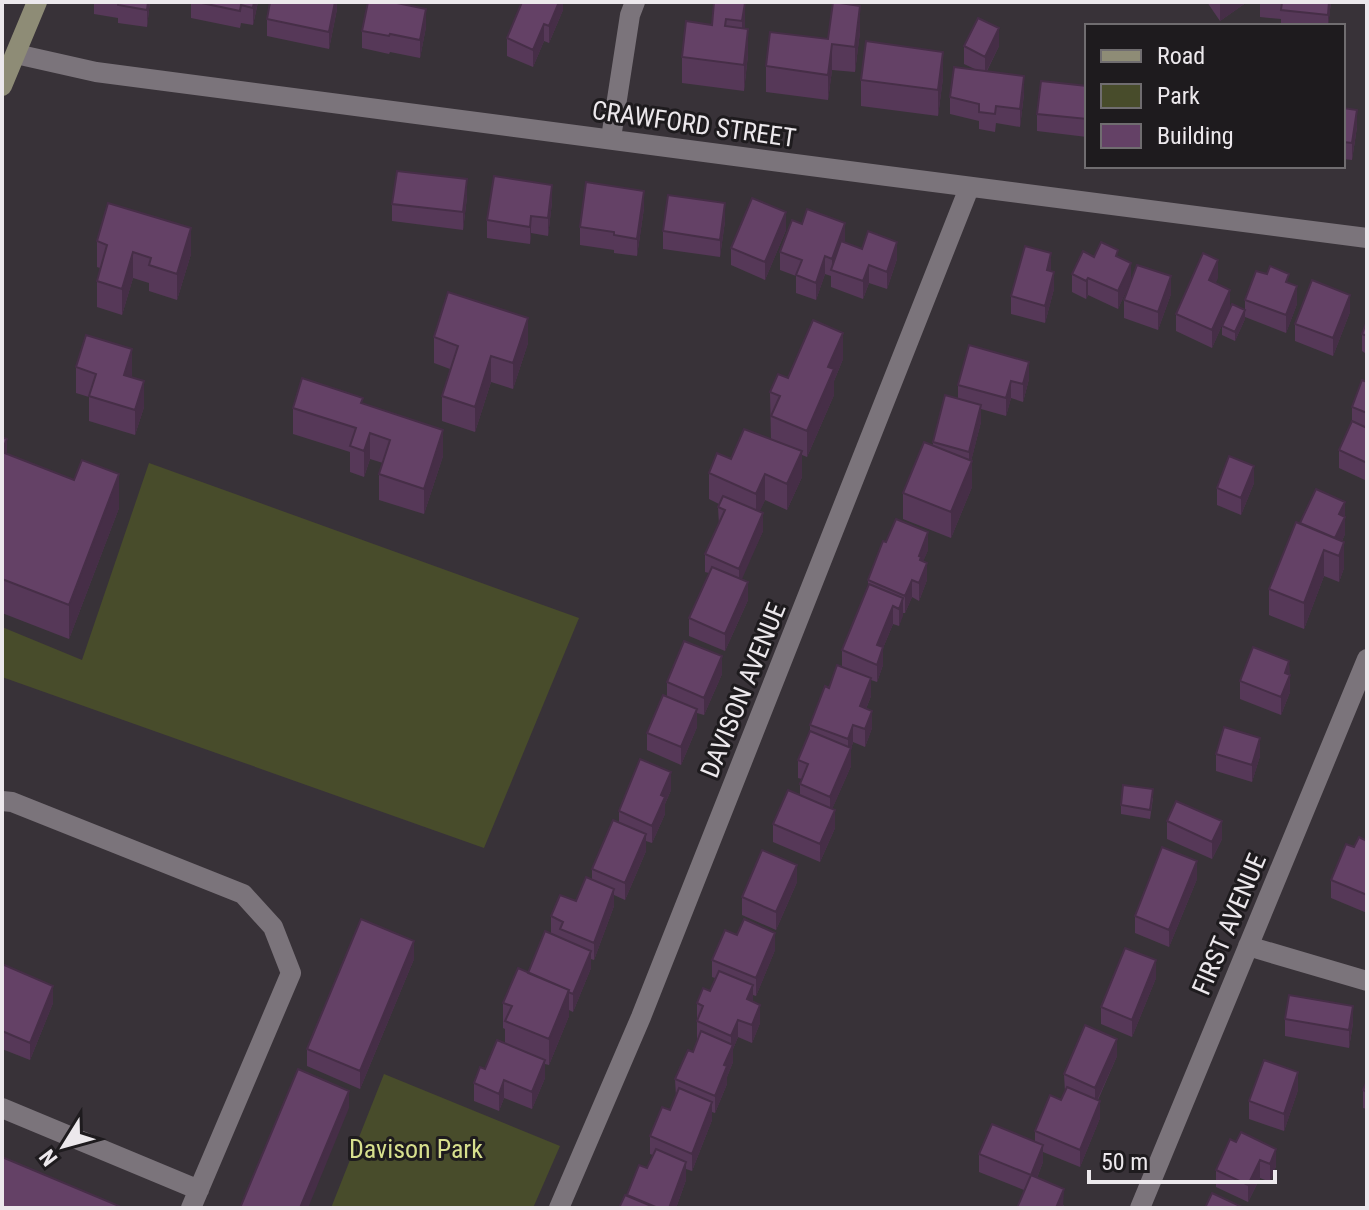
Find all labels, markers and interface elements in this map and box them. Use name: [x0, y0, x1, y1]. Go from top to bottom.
legend: [1085, 24, 1345, 168]
text: Road: [1157, 42, 1205, 70]
text: Park: [1157, 82, 1200, 110]
street label: CRAWFORD STREET: [590, 95, 798, 153]
text: Building: [1157, 122, 1234, 150]
street label: DAVISON AVENUE: [694, 598, 792, 782]
street label: FIRST AVENUE: [1186, 849, 1272, 999]
north arrow: [24, 1106, 104, 1186]
park label: Davison Park: [349, 1134, 483, 1164]
scale bar: [1089, 1134, 1275, 1184]
text: N: [34, 1145, 62, 1171]
text: 50 m: [1101, 1148, 1148, 1176]

